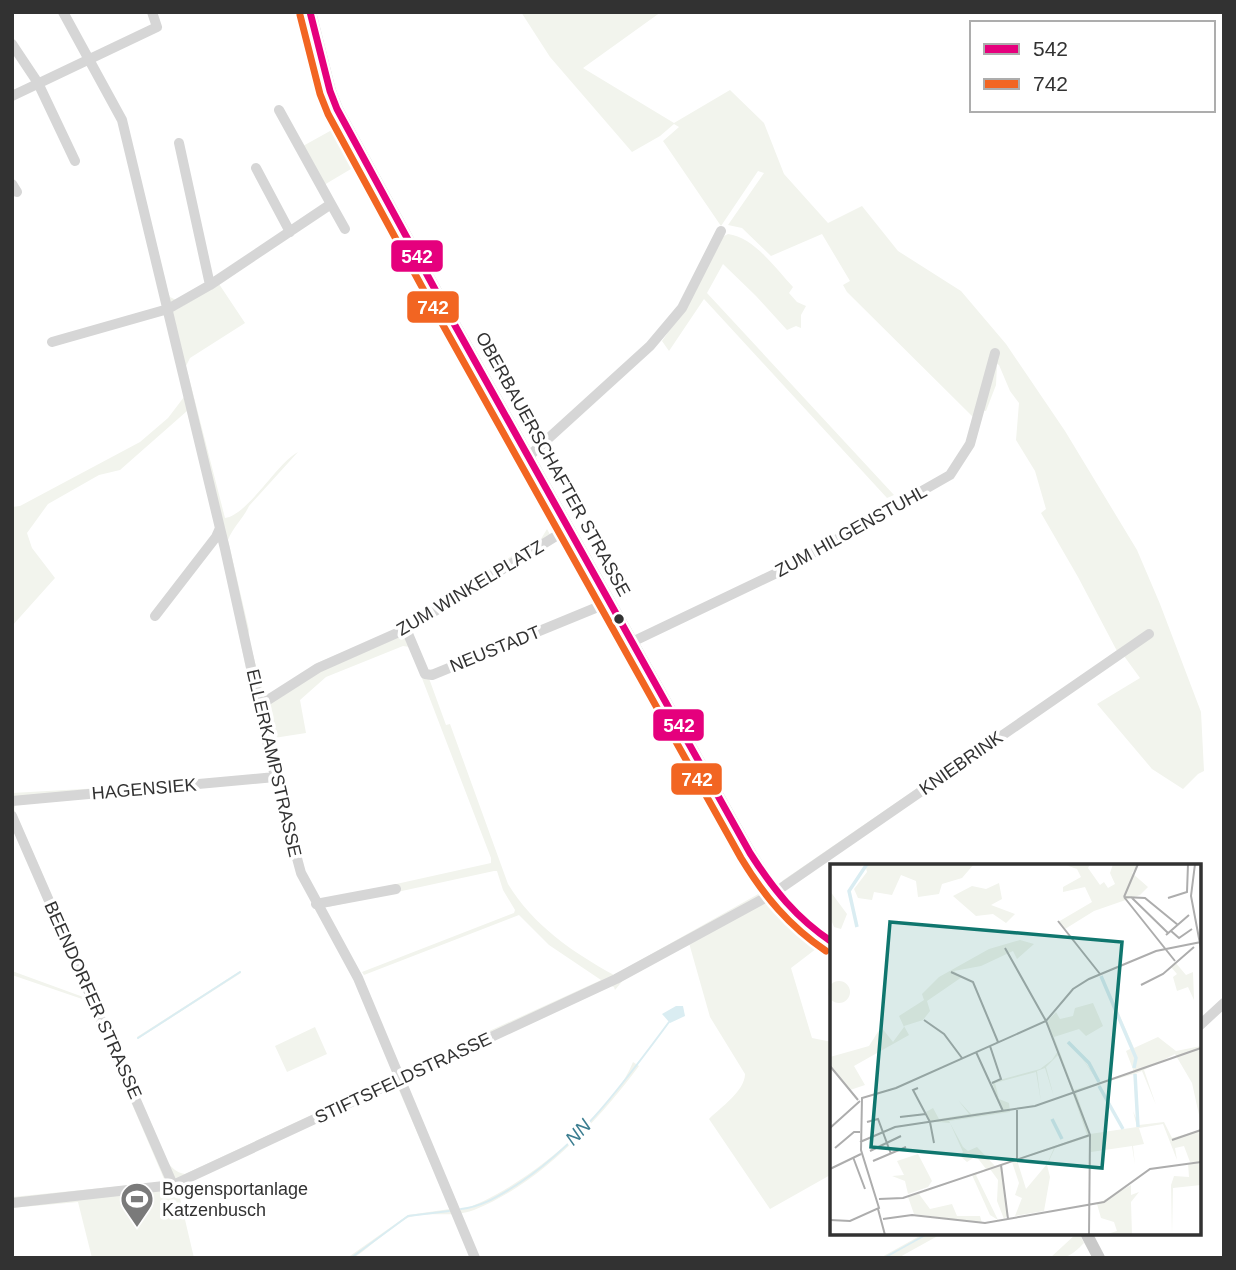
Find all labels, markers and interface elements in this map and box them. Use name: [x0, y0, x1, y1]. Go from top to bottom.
legend: [970, 21, 1215, 112]
text: 542: [1033, 37, 1068, 60]
text: 742: [1033, 72, 1068, 95]
line badge: 542: [390, 239, 444, 273]
text: 542: [401, 246, 433, 267]
line badge: 742: [406, 290, 460, 324]
text: 742: [417, 297, 449, 318]
street label: OBERBAUERSCHAFTER STRASSE: [472, 328, 634, 600]
street label: ZUM HILGENSTUHL: [772, 481, 930, 581]
street label: ZUM WINKELPLATZ: [393, 536, 547, 640]
unlabelled marker: [612, 612, 626, 626]
street label: NEUSTADT: [447, 622, 543, 676]
street label: ELLERKAMPSTRASSE: [243, 667, 305, 859]
line badge: 542: [652, 708, 705, 742]
text: 542: [663, 715, 695, 736]
street label: KNIEBRINK: [916, 727, 1006, 799]
line badge: 742: [670, 762, 723, 796]
text: 742: [681, 769, 713, 790]
street label: HAGENSIEK: [91, 774, 197, 804]
inset map: [830, 864, 1201, 1235]
street label: BEENDORFER STRASSE: [40, 898, 146, 1102]
street label: STIFTSFELDSTRASSE: [312, 1028, 494, 1128]
water label: NN: [561, 1115, 595, 1149]
place label: Bogensportanlage Katzenbusch: [162, 1179, 308, 1220]
sports icon: Bogensportanlage Katzenbusch: [118, 1180, 156, 1229]

